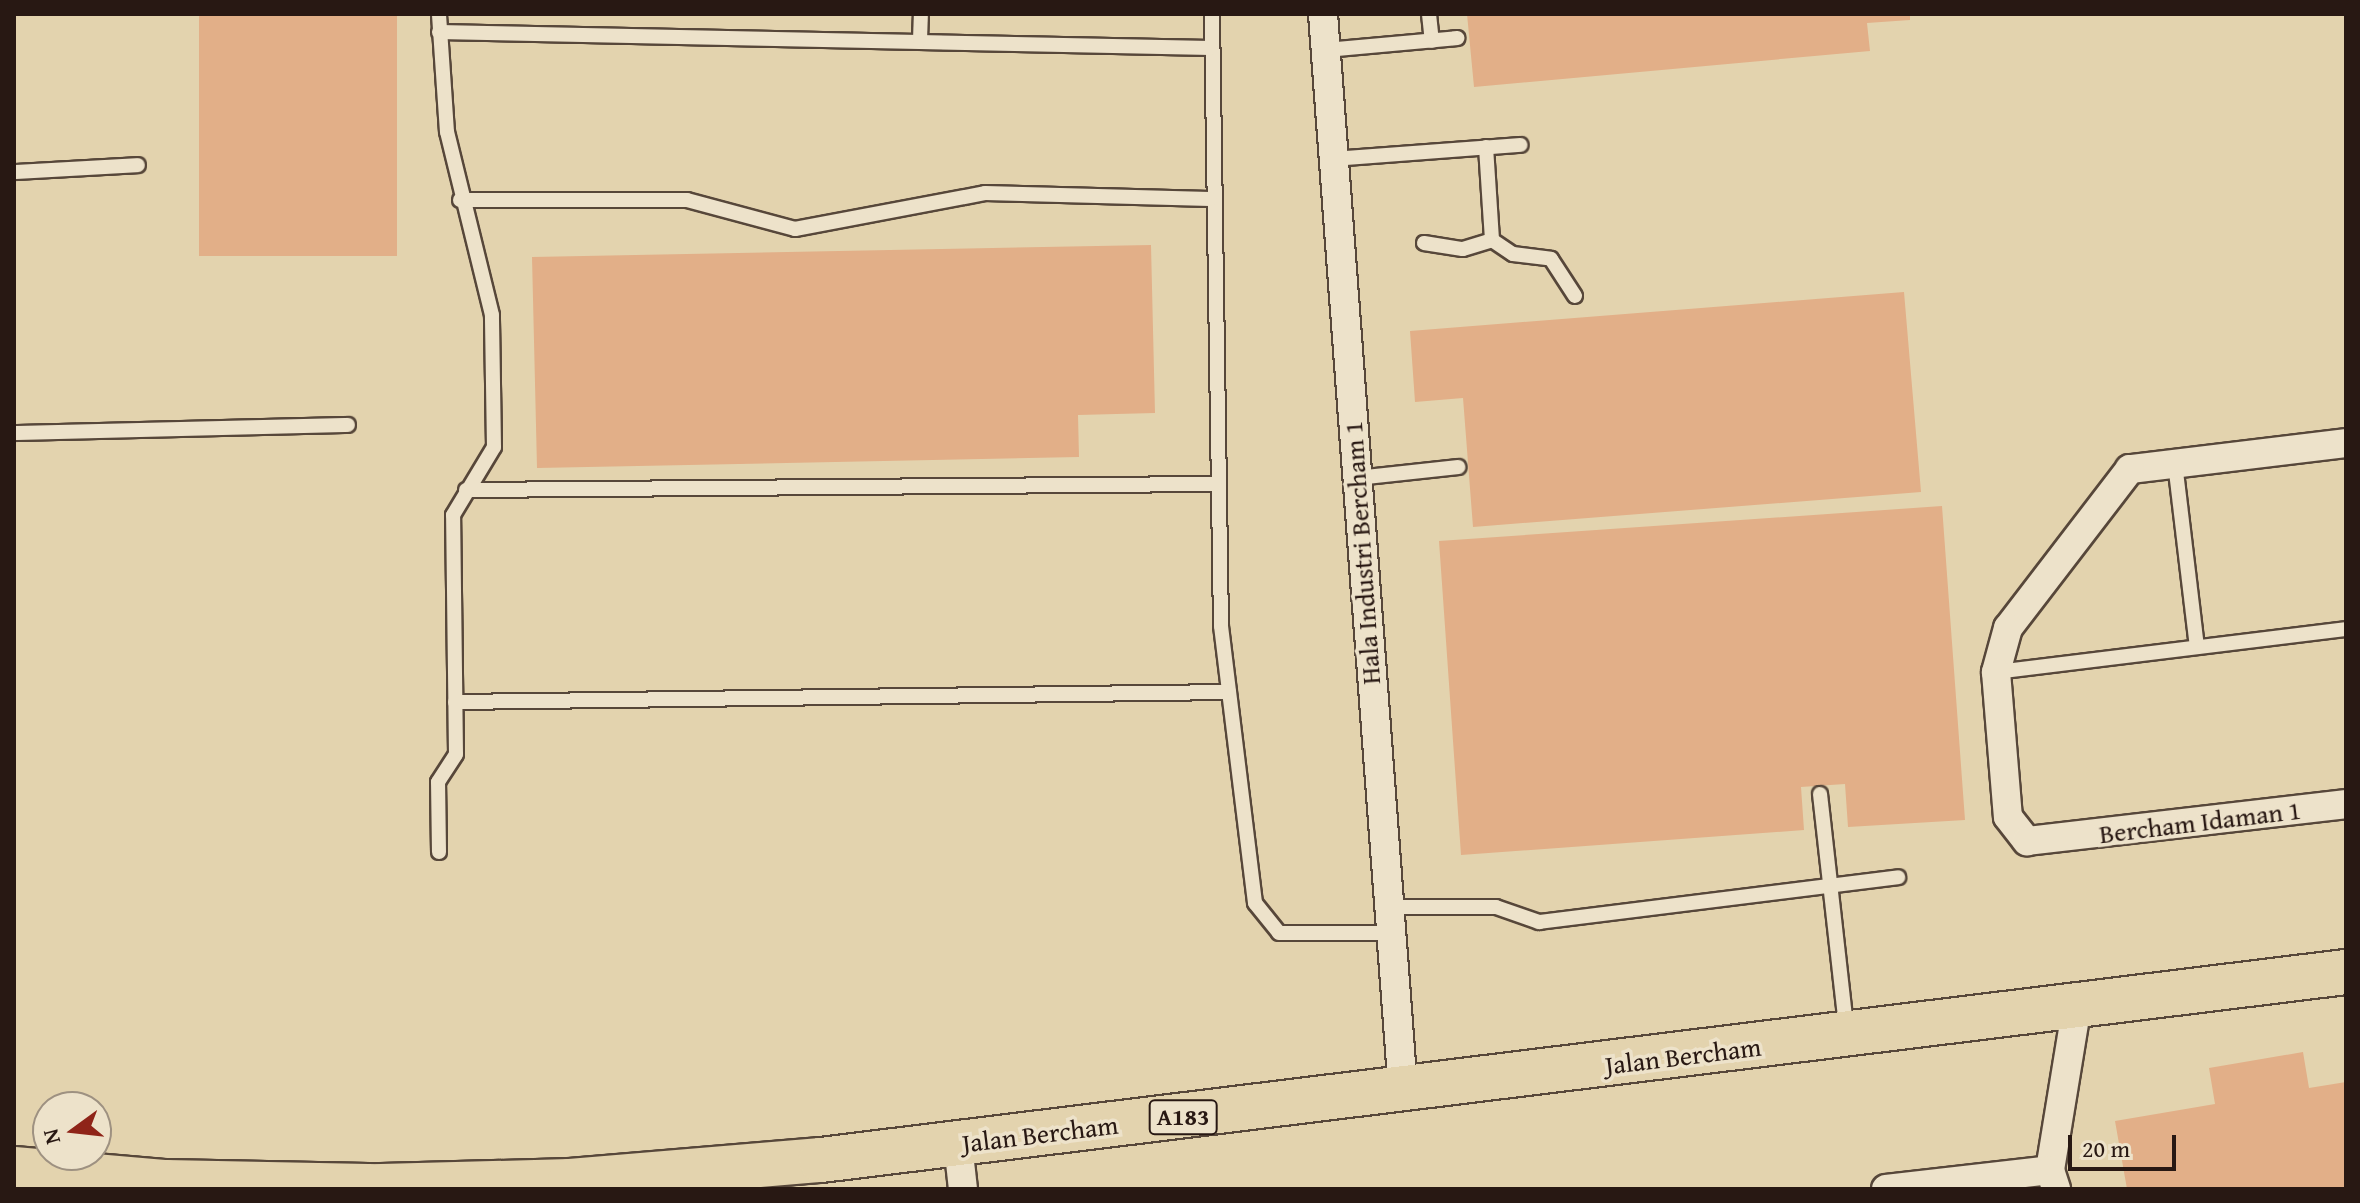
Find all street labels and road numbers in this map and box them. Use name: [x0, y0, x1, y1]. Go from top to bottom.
street label: Hala Industri Bercham 1: [1337, 421, 1387, 685]
street label: Bercham Idaman 1: [2097, 794, 2303, 850]
street label: Jalan Bercham: [1603, 1031, 1763, 1081]
road number: A183: [1147, 1097, 1219, 1137]
street label: Jalan Bercham: [960, 1109, 1120, 1159]

